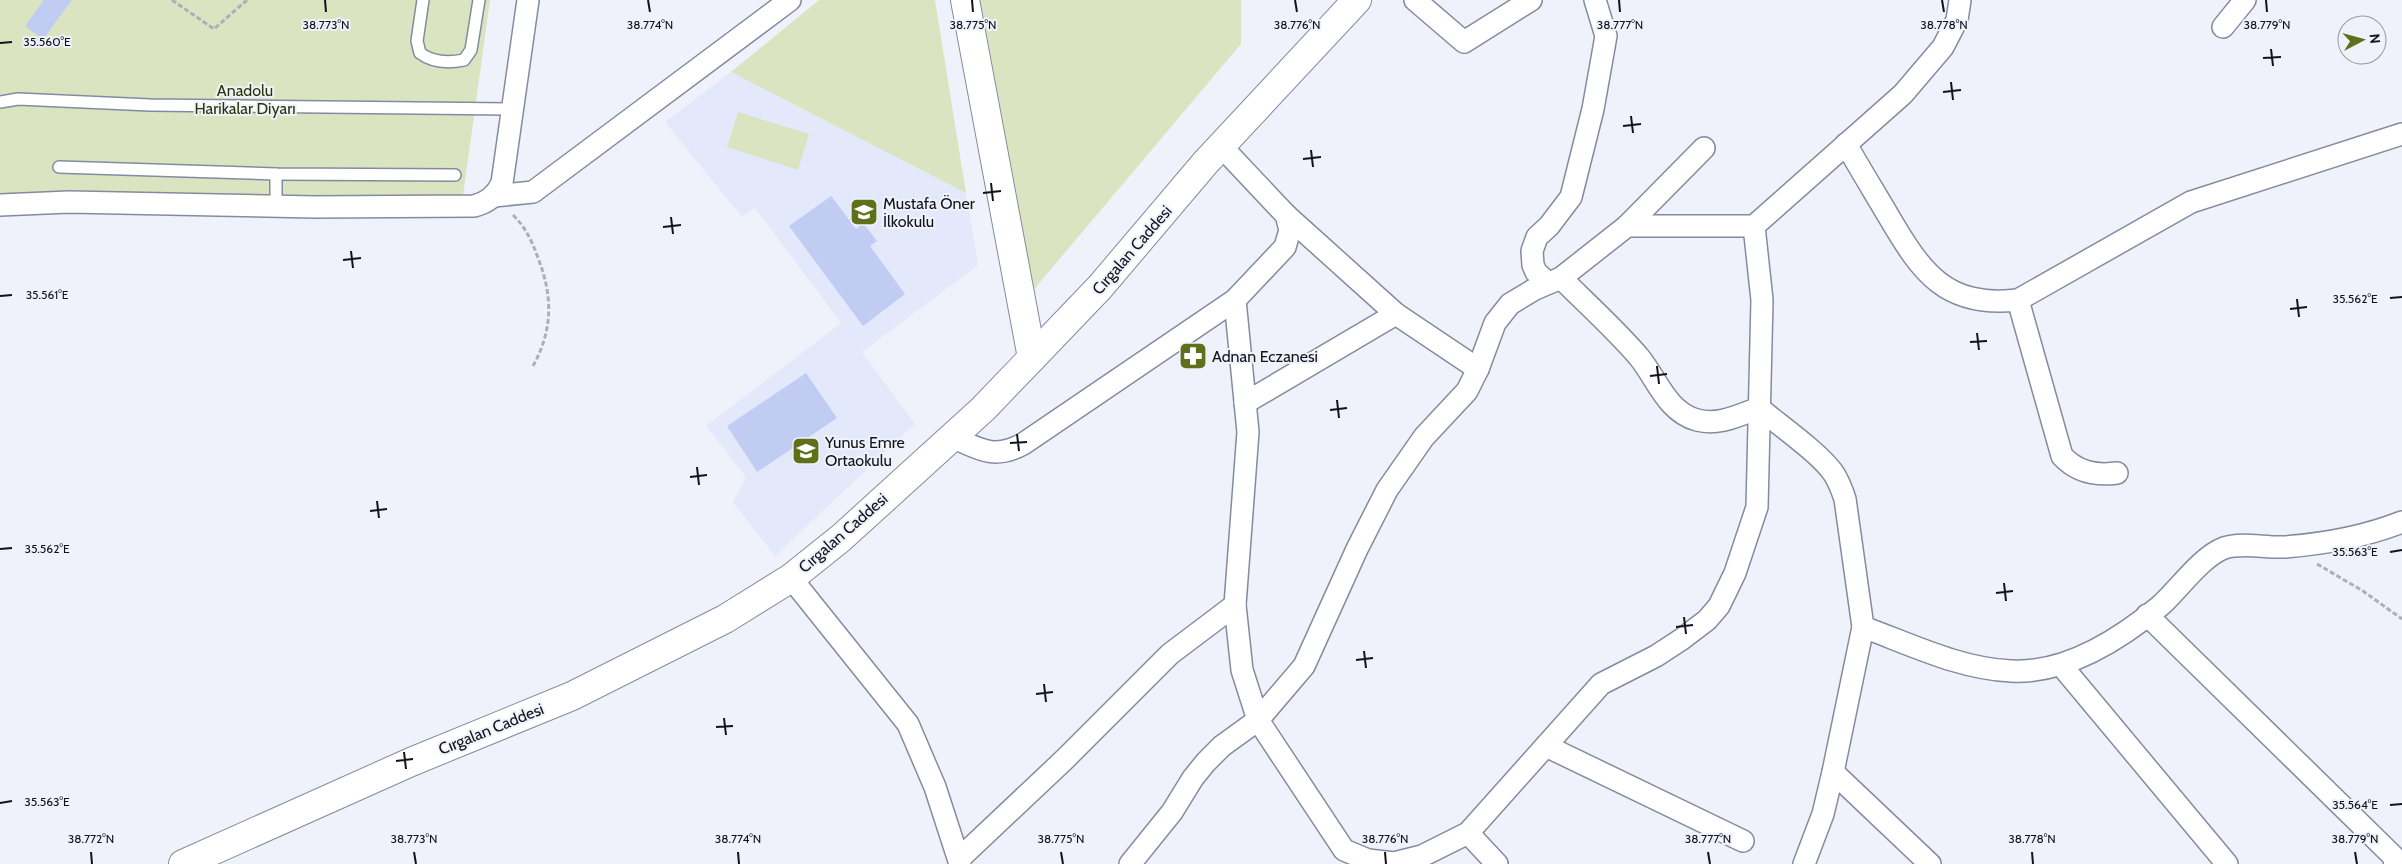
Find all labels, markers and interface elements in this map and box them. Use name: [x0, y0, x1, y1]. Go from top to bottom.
north arrow: [2337, 15, 2387, 65]
text: 38.773°N: [303, 17, 349, 32]
text: 38.774°N: [627, 17, 673, 32]
text: 38.775°N: [950, 17, 996, 32]
text: 38.776°N: [1274, 17, 1320, 32]
text: 38.777°N: [1597, 17, 1643, 32]
text: 38.778°N: [1920, 17, 1968, 32]
text: 38.779°N: [2243, 17, 2291, 32]
text: N: [2365, 33, 2384, 45]
text: 35.560°E: [23, 34, 71, 49]
park label: Anadolu Harikalar Diyarı: [194, 81, 296, 118]
place label: Mustafa Öner İlkokulu: [883, 194, 976, 231]
school or university icon: Mustafa Öner İlkokulu: [849, 197, 879, 227]
street label: Cırgalan Caddesi: [1088, 202, 1176, 298]
text: 35.561°E: [26, 287, 69, 302]
text: 35.562°E: [2332, 291, 2378, 306]
pharmacy icon: Adnan Eczanesi: [1178, 341, 1208, 371]
place label: Adnan Eczanesi: [1212, 347, 1318, 366]
place label: Yunus Emre Ortaokulu: [824, 433, 905, 470]
school or university icon: Yunus Emre Ortaokulu: [791, 436, 821, 466]
street label: Cırgalan Caddesi: [795, 489, 891, 577]
text: 35.562°E: [24, 541, 70, 556]
text: 35.563°E: [2332, 544, 2378, 559]
street label: Cırgalan Caddesi: [436, 699, 546, 759]
text: 35.563°E: [24, 794, 70, 809]
text: 35.564°E: [2332, 797, 2378, 812]
text: 38.772°N: [68, 831, 114, 846]
text: 38.773°N: [391, 831, 437, 846]
text: 38.774°N: [715, 831, 761, 846]
text: 38.775°N: [1038, 831, 1084, 846]
text: 38.776°N: [1362, 831, 1408, 846]
text: 38.777°N: [1685, 831, 1731, 846]
text: 38.778°N: [2008, 831, 2056, 846]
text: 38.779°N: [2331, 831, 2379, 846]

